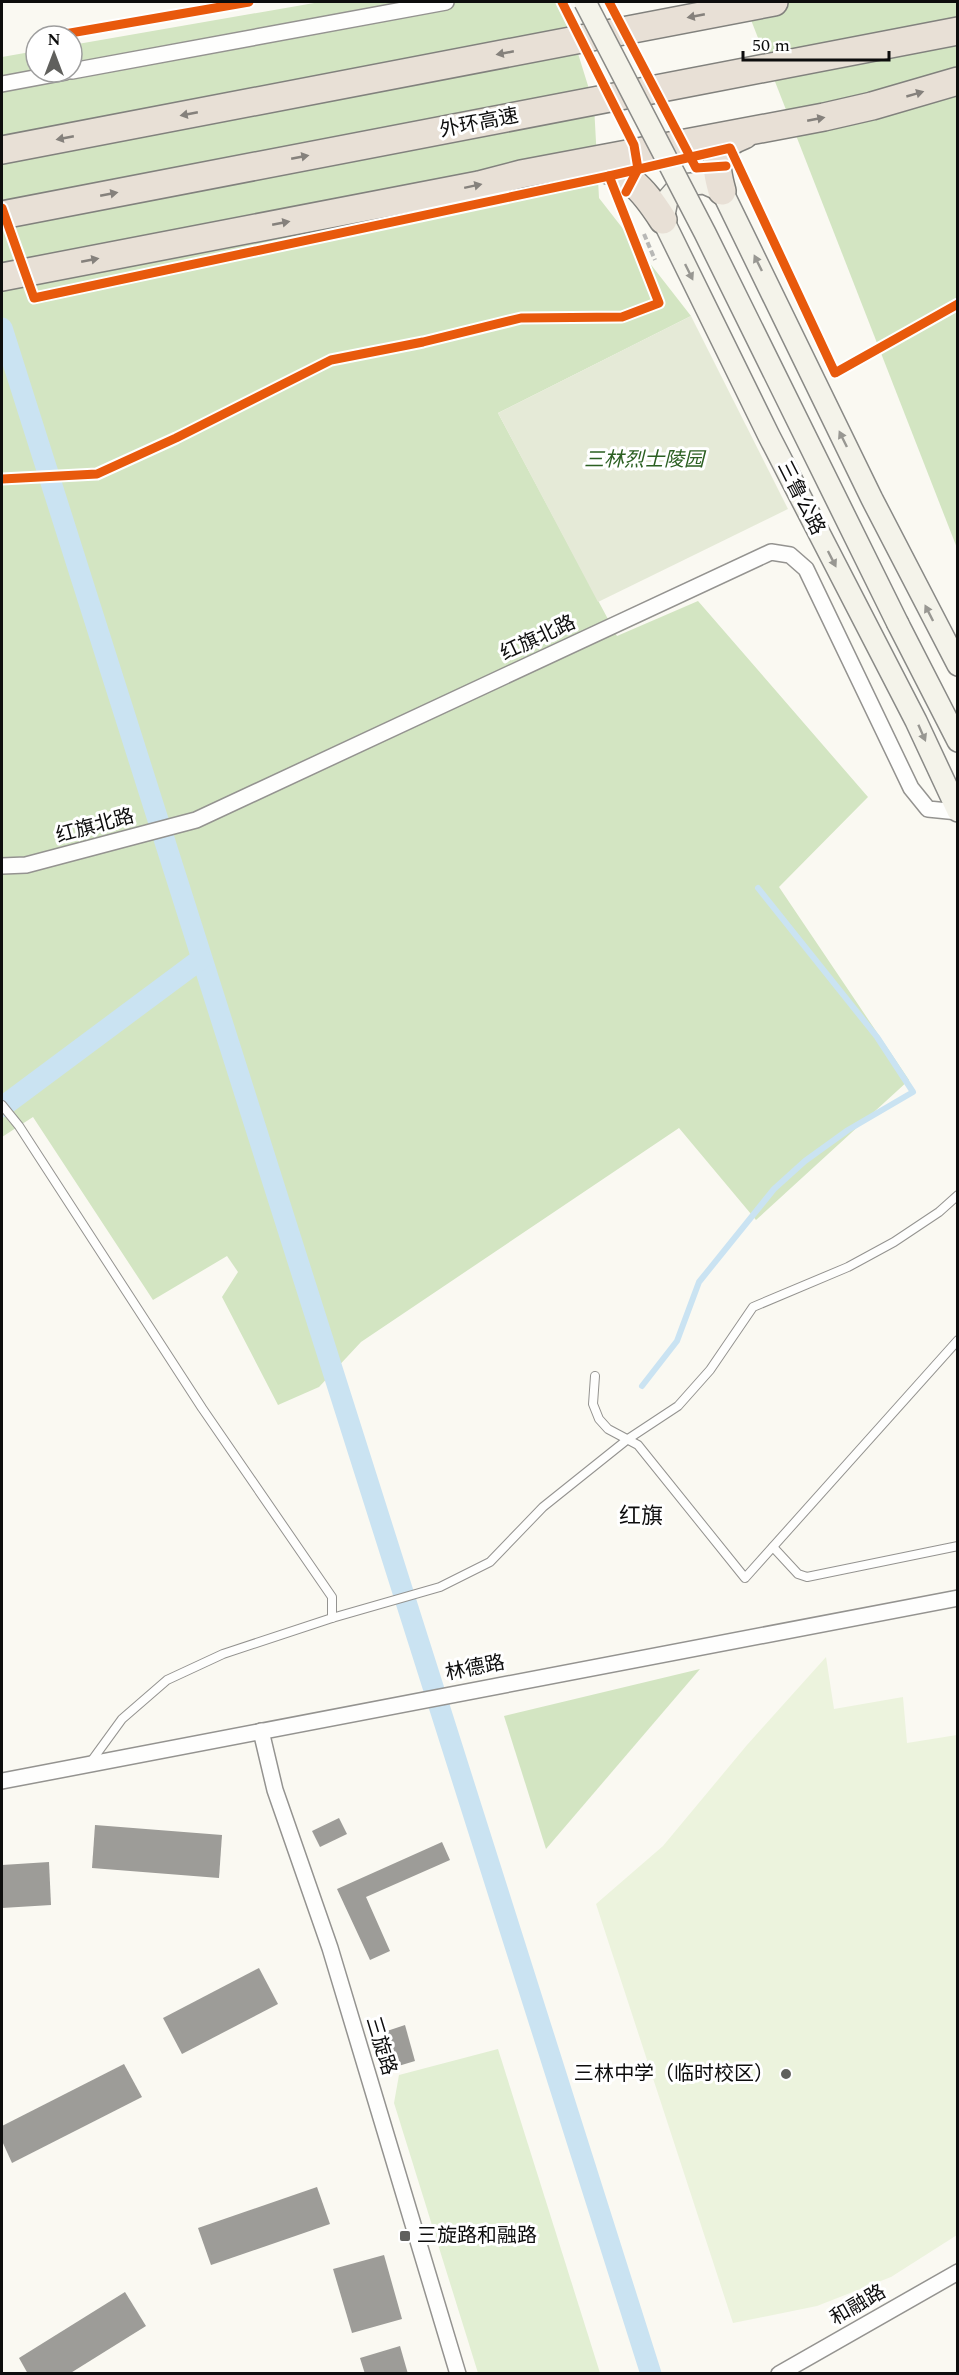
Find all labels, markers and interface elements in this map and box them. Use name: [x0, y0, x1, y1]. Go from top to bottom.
one-way arrow: [687, 12, 706, 21]
north arrow: [24, 24, 84, 84]
scale bar: [743, 24, 888, 62]
text: N: [47, 28, 61, 52]
text: 50 m: [752, 32, 790, 59]
one-way arrow: [495, 49, 514, 58]
one-way arrow: [906, 89, 924, 98]
street label: 外环高速: [437, 101, 521, 145]
one-way arrow: [180, 110, 199, 119]
one-way arrow: [806, 114, 825, 123]
one-way arrow: [55, 134, 74, 143]
one-way arrow: [291, 152, 310, 161]
one-way arrow: [464, 181, 483, 190]
one-way arrow: [100, 189, 119, 198]
one-way arrow: [272, 218, 291, 227]
one-way arrow: [754, 254, 764, 272]
one-way arrow: [81, 255, 100, 264]
one-way arrow: [684, 264, 693, 281]
one-way arrow: [838, 430, 848, 447]
park label: 三林烈士陵园: [584, 445, 707, 475]
street label: 三鲁公路: [769, 456, 833, 540]
one-way arrow: [827, 551, 837, 568]
one-way arrow: [925, 605, 934, 622]
street label: 红旗北路: [495, 608, 581, 668]
one-way arrow: [917, 724, 926, 741]
street label: 红旗北路: [52, 801, 138, 851]
district label: 红旗: [619, 1500, 663, 1533]
street label: 林德路: [443, 1648, 507, 1688]
street label: 三旋路: [358, 2013, 404, 2079]
place label: 三林中学（临时校区）: [574, 2059, 774, 2089]
marker: 三林中学（临时校区）: [779, 2067, 793, 2081]
place label: 三旋路和融路: [417, 2221, 537, 2251]
marker: 三旋路和融路: [398, 2229, 412, 2243]
street label: 和融路: [825, 2277, 891, 2333]

